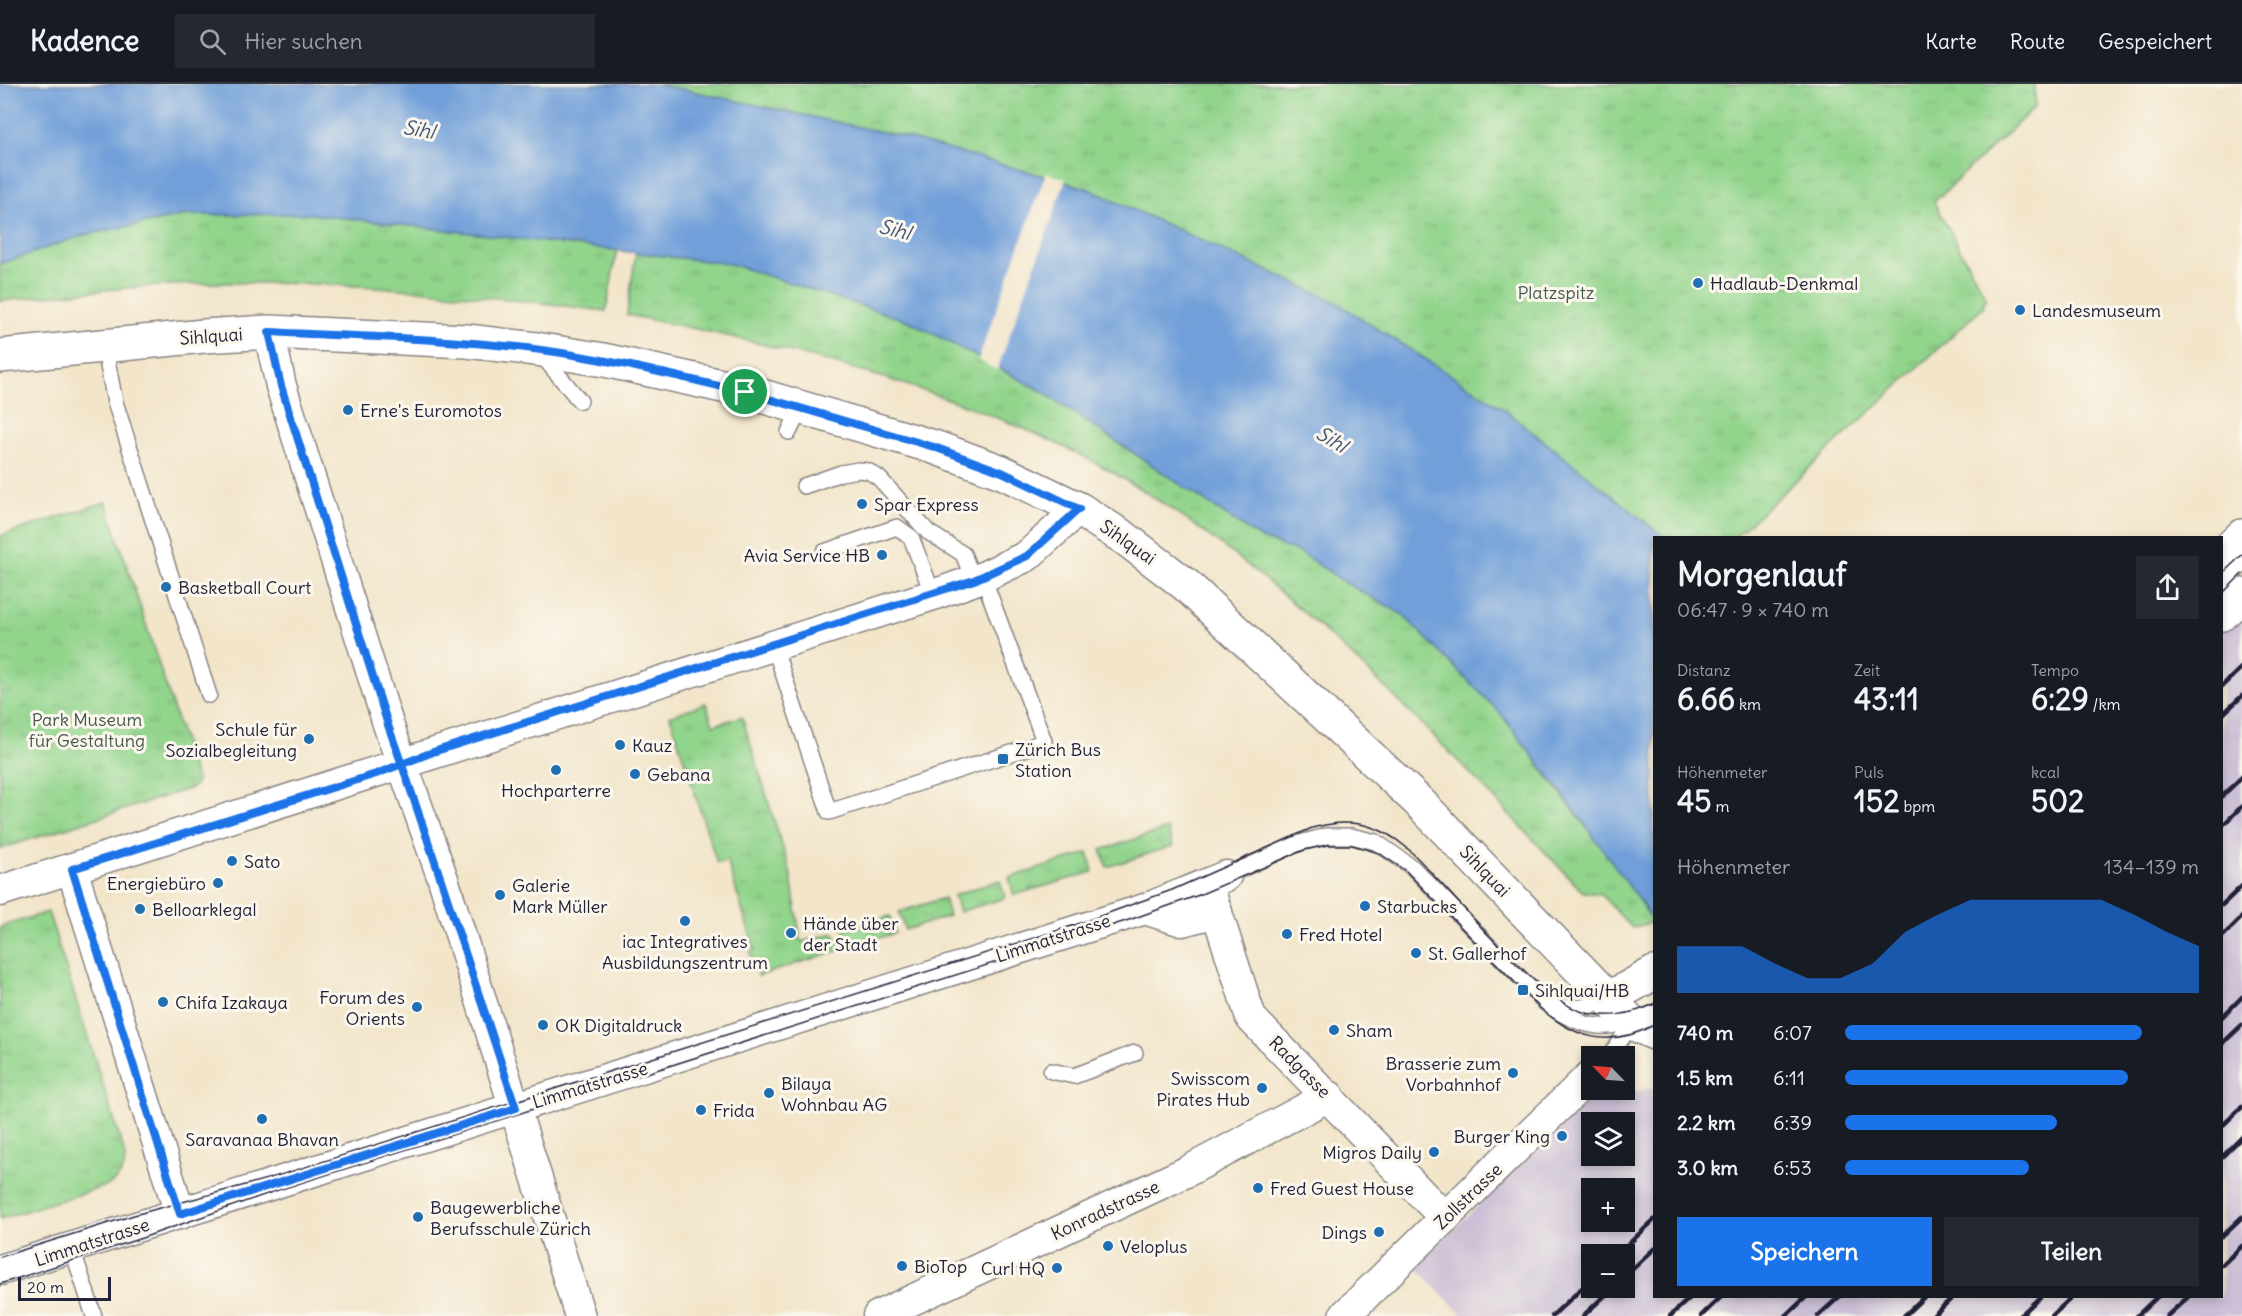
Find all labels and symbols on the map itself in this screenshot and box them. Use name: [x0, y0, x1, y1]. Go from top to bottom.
water label: Sihl: [401, 114, 439, 144]
water label: Sihl: [877, 213, 916, 246]
place label: Hadlaub-Denkmal: [1710, 272, 1858, 295]
marker: Hadlaub-Denkmal: [1691, 276, 1705, 290]
park label: Platzspitz: [1518, 281, 1595, 304]
place label: Landesmuseum: [2032, 299, 2161, 322]
marker: Landesmuseum: [2013, 303, 2027, 317]
street label: Sihlquai: [179, 322, 243, 350]
pin: [719, 366, 770, 417]
place label: Erne's Euromotos: [360, 399, 502, 422]
marker: Erne's Euromotos: [341, 403, 355, 417]
water label: Sihl: [1312, 420, 1354, 459]
place label: Spar Express: [874, 493, 979, 516]
marker: Spar Express: [855, 497, 869, 511]
street label: Sihlquai: [1096, 514, 1160, 570]
place label: Avia Service HB: [744, 544, 870, 567]
marker: Avia Service HB: [875, 548, 889, 562]
place label: Basketball Court: [178, 576, 311, 599]
marker: Basketball Court: [159, 580, 173, 594]
park label: Park Museum für Gestaltung: [29, 708, 145, 752]
place label: Schule für Sozialbegleitung: [166, 718, 298, 762]
marker: Schule für Sozialbegleitung: [302, 732, 316, 746]
place label: Kauz: [632, 734, 673, 757]
marker: Kauz: [613, 738, 627, 752]
place label: Zürich Bus Station: [1015, 738, 1101, 782]
marker: Zürich Bus Station: [996, 752, 1010, 766]
marker: Hochparterre: [549, 763, 563, 777]
place label: Gebana: [647, 763, 711, 786]
marker: Gebana: [628, 767, 642, 781]
place label: Hochparterre: [501, 779, 611, 802]
street label: Sihlquai: [1455, 840, 1515, 902]
place label: Sato: [244, 850, 280, 873]
marker: Sato: [225, 854, 239, 868]
place label: Energiebüro: [107, 872, 206, 895]
place label: Galerie Mark Müller: [512, 874, 608, 918]
marker: Energiebüro: [211, 876, 225, 890]
marker: Galerie Mark Müller: [493, 888, 507, 902]
place label: Starbucks: [1377, 895, 1457, 918]
place label: Belloarklegal: [152, 898, 257, 921]
marker: Starbucks: [1358, 899, 1372, 913]
marker: Belloarklegal: [133, 902, 147, 916]
street label: Limmatstrasse: [993, 909, 1113, 967]
place label: Hände über der Stadt: [803, 912, 899, 956]
marker: iac Integratives Ausbildungszentrum: [678, 914, 692, 928]
place label: Fred Hotel: [1299, 923, 1382, 946]
marker: Hände über der Stadt: [784, 926, 798, 940]
marker: Fred Hotel: [1280, 927, 1294, 941]
place label: iac Integratives Ausbildungszentrum: [602, 930, 768, 974]
place label: St. Gallerhof: [1428, 942, 1528, 965]
marker: St. Gallerhof: [1409, 946, 1423, 960]
place label: Sihlquai/HB: [1535, 979, 1629, 1002]
marker: Sihlquai/HB: [1516, 983, 1530, 997]
place label: Forum des Orients: [319, 986, 405, 1030]
place label: Chifa Izakaya: [175, 991, 288, 1014]
marker: Chifa Izakaya: [156, 995, 170, 1009]
marker: Forum des Orients: [410, 1000, 424, 1014]
place label: OK Digitaldruck: [555, 1014, 682, 1037]
marker: OK Digitaldruck: [536, 1018, 550, 1032]
place label: Sham: [1346, 1019, 1393, 1042]
marker: Sham: [1327, 1023, 1341, 1037]
street label: Radgasse: [1264, 1031, 1336, 1103]
north arrow: [1581, 1046, 1635, 1100]
place label: Brasserie zum Vorbahnhof: [1385, 1052, 1502, 1096]
street label: Limmatstrasse: [529, 1057, 651, 1113]
marker: Brasserie zum Vorbahnhof: [1506, 1066, 1520, 1080]
place label: Swisscom Pirates Hub: [1156, 1067, 1250, 1111]
place label: Bilaya Wohnbau AG: [781, 1072, 887, 1116]
marker: Swisscom Pirates Hub: [1255, 1081, 1269, 1095]
marker: Bilaya Wohnbau AG: [762, 1086, 776, 1100]
place label: Frida: [713, 1099, 755, 1122]
marker: Frida: [694, 1103, 708, 1117]
marker: Saravanaa Bhavan: [255, 1112, 269, 1126]
place label: Burger King: [1454, 1125, 1550, 1148]
place label: Saravanaa Bhavan: [185, 1128, 339, 1151]
marker: Burger King: [1555, 1129, 1569, 1143]
place label: Migros Daily: [1322, 1141, 1422, 1164]
marker: Migros Daily: [1427, 1145, 1441, 1159]
street label: Zollstrasse: [1429, 1158, 1507, 1234]
street label: Konradstrasse: [1047, 1175, 1163, 1245]
place label: Fred Guest House: [1270, 1177, 1414, 1200]
marker: Fred Guest House: [1251, 1181, 1265, 1195]
place label: Baugewerbliche Berufsschule Zürich: [430, 1196, 591, 1240]
marker: Baugewerbliche Berufsschule Zürich: [411, 1210, 425, 1224]
street label: Limmatstrasse: [32, 1213, 152, 1271]
place label: Dings: [1322, 1221, 1367, 1244]
marker: Dings: [1372, 1225, 1386, 1239]
place label: Veloplus: [1120, 1235, 1187, 1258]
marker: Veloplus: [1101, 1239, 1115, 1253]
place label: BioTop: [914, 1255, 967, 1278]
place label: Curl HQ: [981, 1257, 1045, 1280]
marker: BioTop: [895, 1259, 909, 1273]
marker: Curl HQ: [1050, 1261, 1064, 1275]
scale bar: [18, 1274, 111, 1302]

